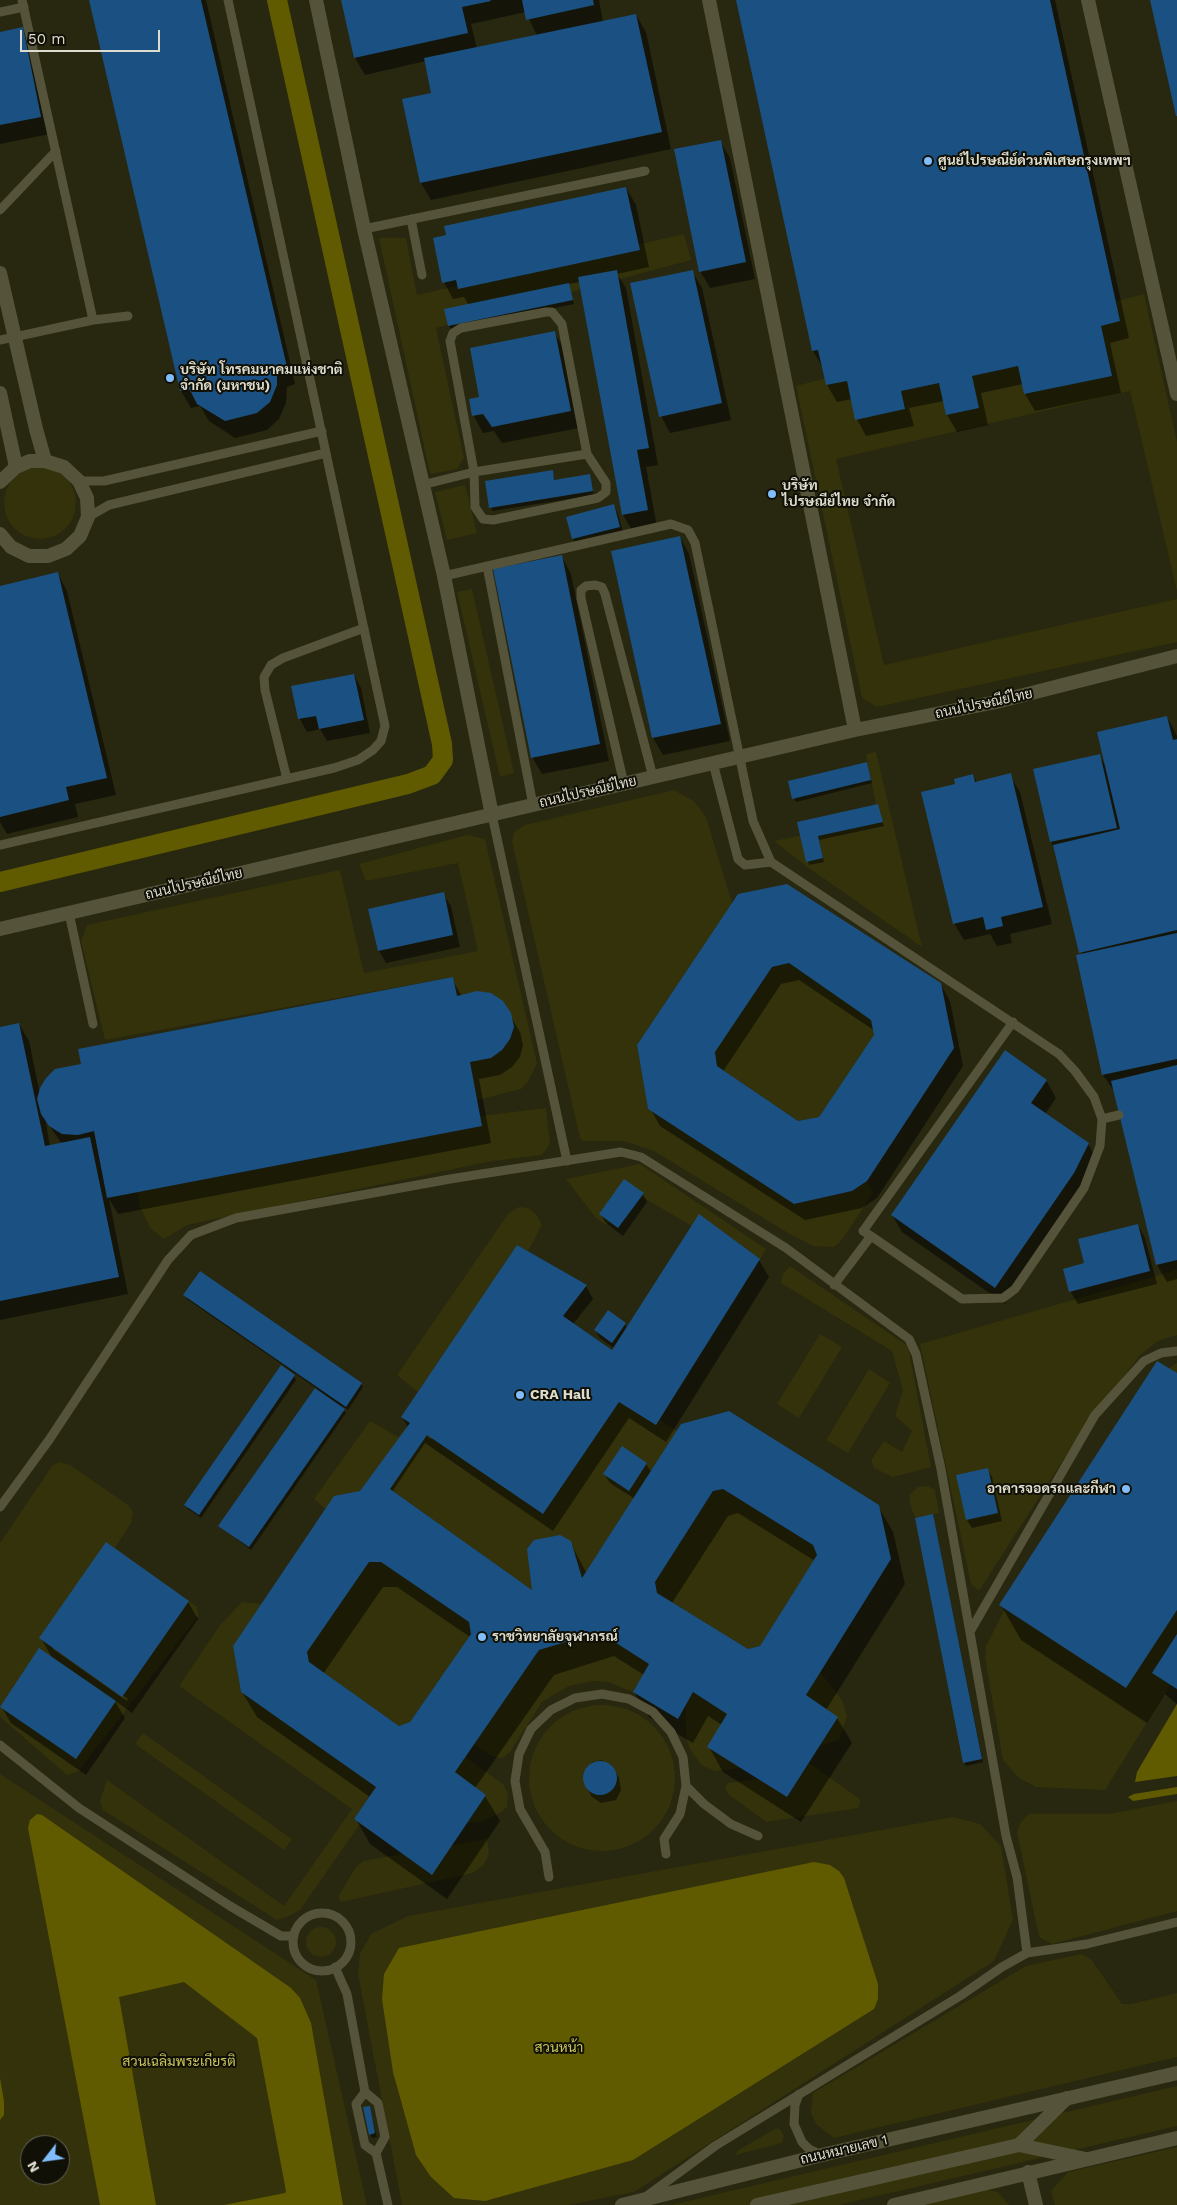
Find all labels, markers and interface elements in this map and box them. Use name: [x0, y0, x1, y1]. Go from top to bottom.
scale bar: [22, 20, 162, 52]
text: 50 m: [28, 30, 65, 48]
place label: ศูนย์ไปรษณีย์ด่วนพิเศษกรุงเทพฯ: [938, 153, 1131, 169]
marker: ศูนย์ไปรษณีย์ด่วนพิเศษกรุงเทพฯ: [922, 155, 934, 167]
place label: บริษัท โทรคมนาคมแห่งชาติ จำกัด (มหาชน): [180, 362, 343, 394]
marker: บริษัท โทรคมนาคมแห่งชาติ จำกัด (มหาชน): [164, 372, 176, 384]
place label: บริษัท ไปรษณีย์ไทย จำกัด: [782, 478, 895, 511]
marker: บริษัท ไปรษณีย์ไทย จำกัด: [766, 488, 778, 500]
street label: ถนนไปรษณีย์ไทย: [934, 685, 1034, 723]
street label: ถนนไปรษณีย์ไทย: [538, 773, 638, 811]
street label: ถนนไปรษณีย์ไทย: [144, 865, 244, 903]
place label: CRA Hall: [530, 1387, 590, 1403]
marker: CRA Hall: [514, 1389, 526, 1401]
place label: อาคารจอดรถและกีฬา: [987, 1481, 1116, 1497]
marker: อาคารจอดรถและกีฬา: [1120, 1483, 1132, 1495]
place label: ราชวิทยาลัยจุฬาภรณ์: [492, 1629, 618, 1645]
marker: ราชวิทยาลัยจุฬาภรณ์: [476, 1631, 488, 1643]
park label: สวนหน้า: [535, 2040, 583, 2056]
park label: สวนเฉลิมพระเกียรติ: [122, 2054, 236, 2070]
street label: ถนนหมายเลข 1: [799, 2132, 889, 2168]
north arrow: [20, 2135, 70, 2185]
text: N: [23, 2159, 42, 2175]

